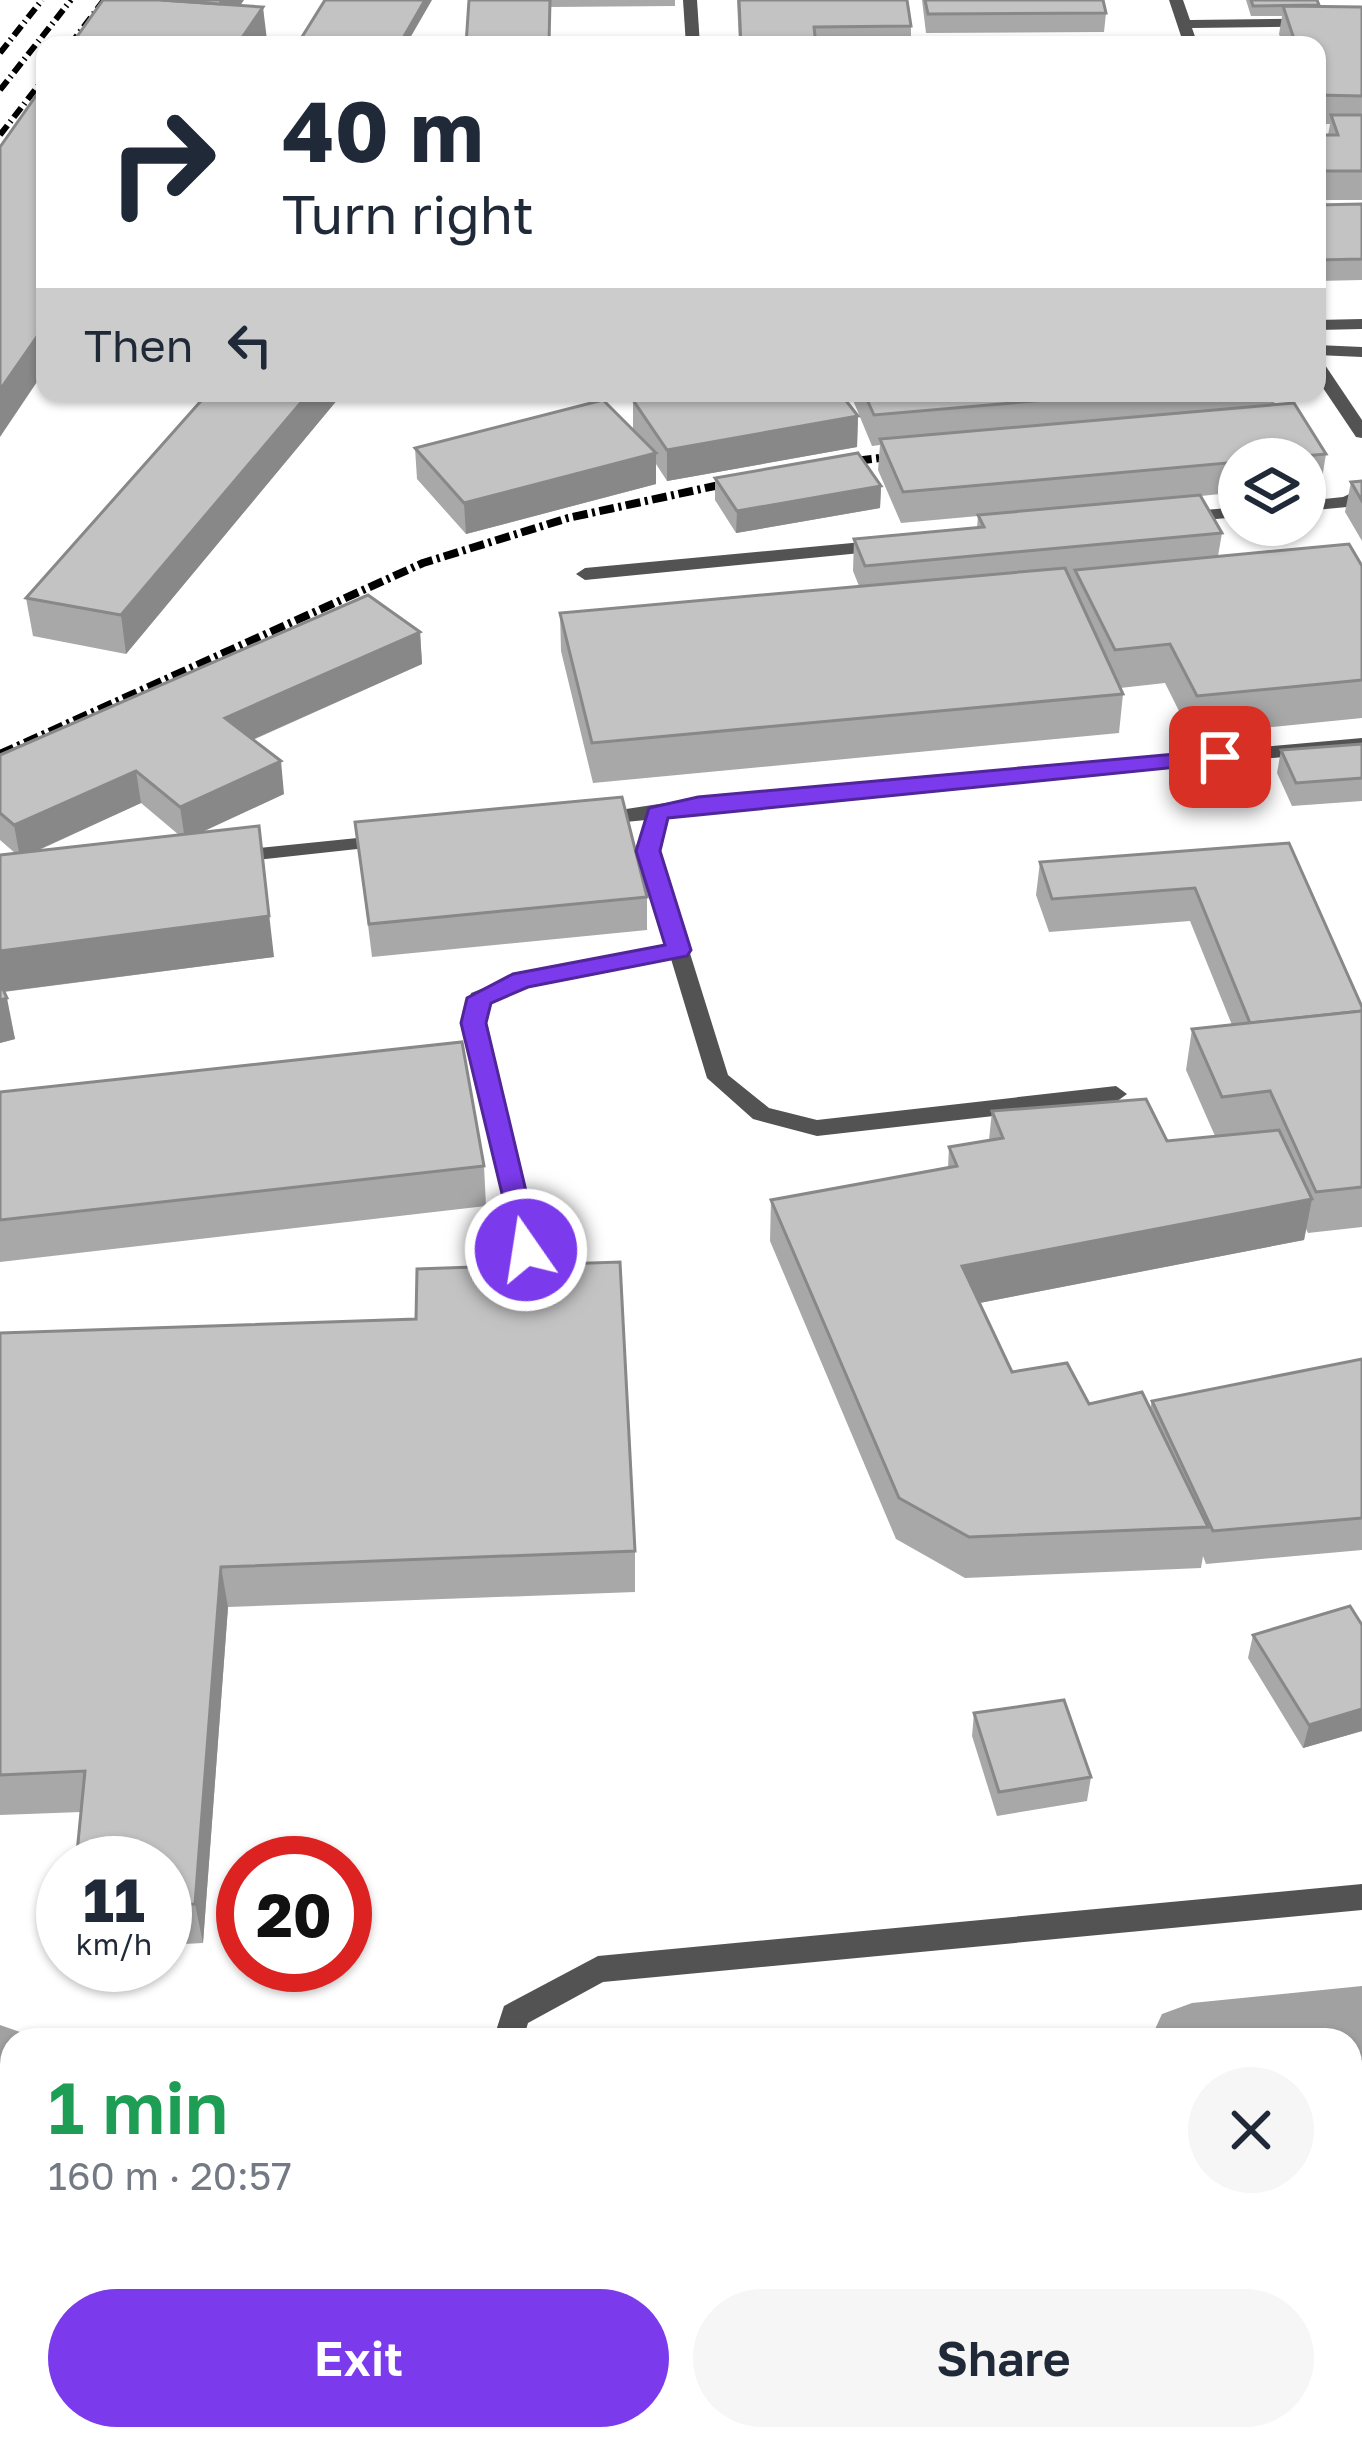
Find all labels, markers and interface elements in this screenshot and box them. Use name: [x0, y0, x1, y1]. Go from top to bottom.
text: 40 m: [282, 80, 484, 180]
icon: right: [84, 84, 240, 240]
text: Turn right: [282, 181, 534, 246]
icon: left: [217, 312, 283, 378]
text: Then: [84, 318, 193, 372]
map controls: [1218, 438, 1326, 546]
button: layers: [1218, 438, 1326, 546]
pin: [1169, 706, 1271, 808]
icon: arrive: [1187, 724, 1253, 790]
position arrow: [463, 1187, 589, 1313]
speed limit sign: 20: [216, 1836, 372, 1992]
text: 11: [83, 1863, 145, 1935]
text: km/h: [76, 1926, 152, 1962]
text: 1 min: [48, 2063, 228, 2150]
button: close: [1188, 2067, 1314, 2193]
text: 160 m · 20:57: [48, 2152, 292, 2199]
button: Exit: [48, 2289, 669, 2427]
button: Share: [693, 2289, 1314, 2427]

